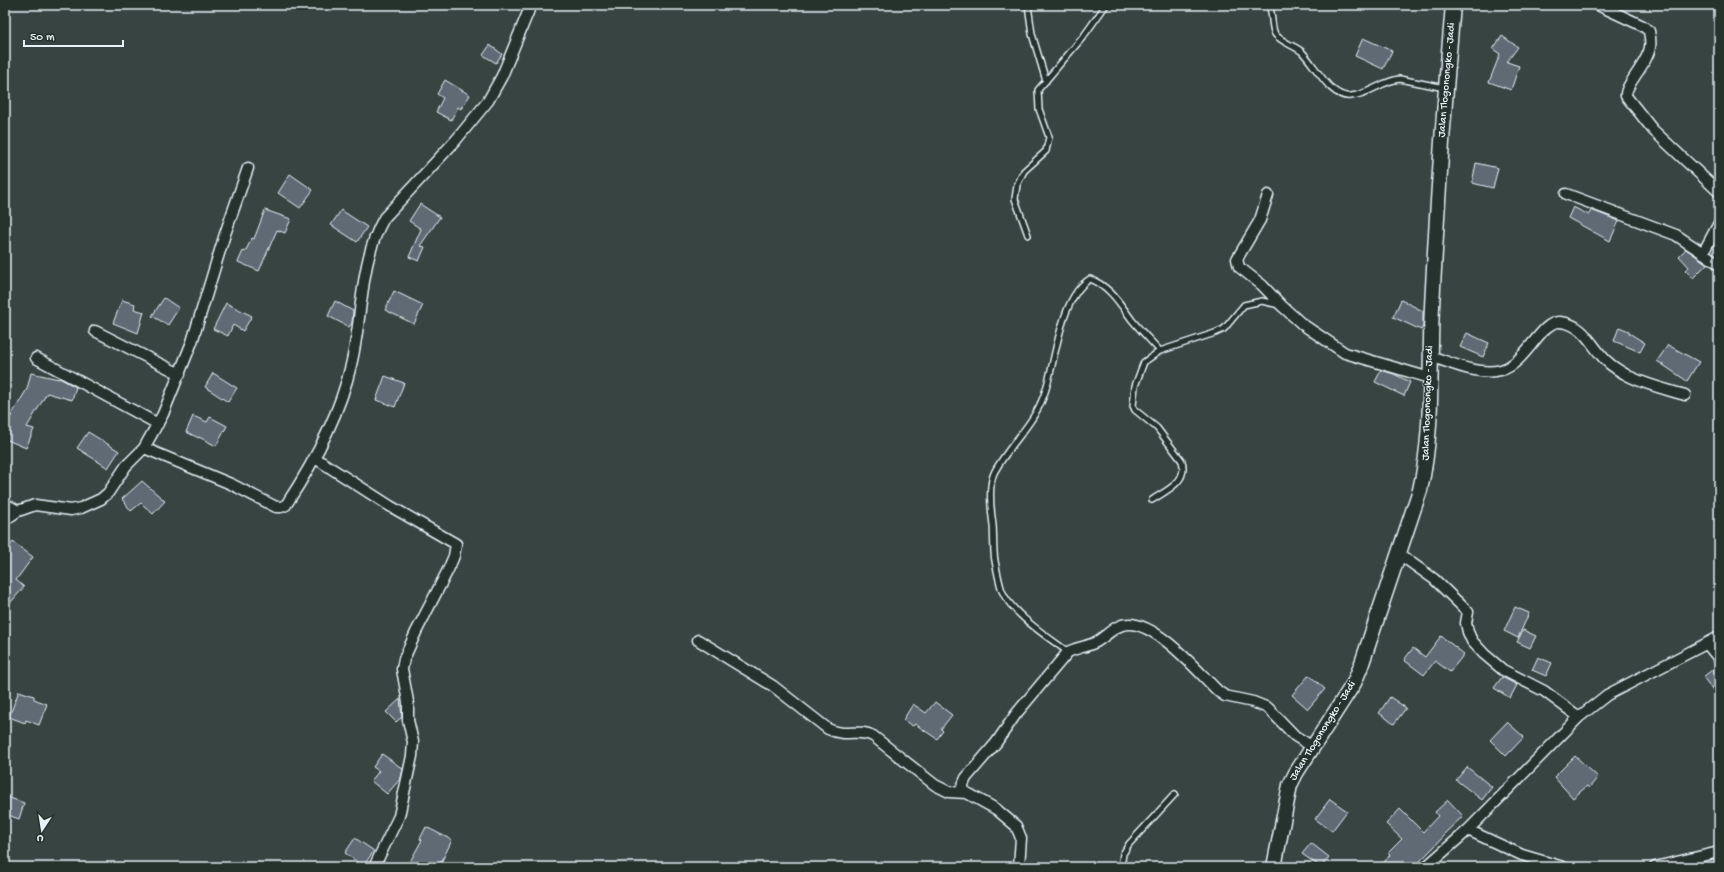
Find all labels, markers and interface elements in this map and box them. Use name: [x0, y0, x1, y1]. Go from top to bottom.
scale bar: [24, 22, 123, 48]
street label: Jalan Tlogonongko - Jadi: [1436, 22, 1458, 138]
text: 50 m: [30, 31, 55, 45]
street label: Jalan Tlogonongko - Jadi: [1420, 345, 1436, 461]
street label: Jalan Tlogonongko - Jadi: [1287, 679, 1359, 783]
north arrow: [22, 810, 62, 850]
text: U: [35, 831, 45, 844]

